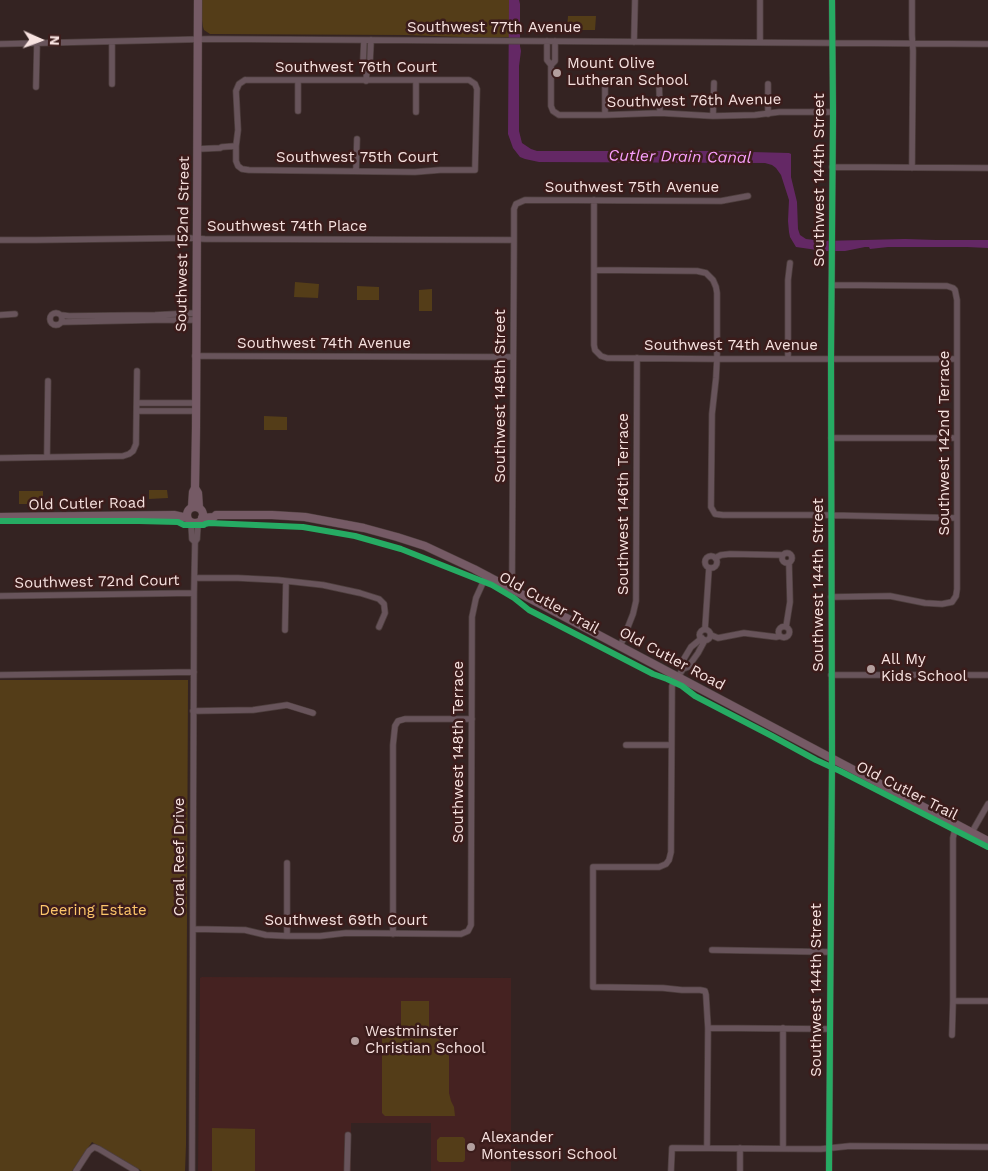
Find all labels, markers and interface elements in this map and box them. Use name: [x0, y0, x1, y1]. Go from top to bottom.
north arrow: [15, 15, 65, 65]
street label: Southwest 77th Avenue: [407, 19, 581, 37]
text: N: [47, 35, 63, 46]
place label: Mount Olive Lutheran School: [567, 55, 688, 90]
street label: Southwest 76th Court: [275, 59, 437, 77]
marker: Mount Olive Lutheran School: [551, 67, 563, 79]
street label: Southwest 76th Avenue: [607, 90, 781, 112]
street label: Southwest 144th Street: [811, 93, 829, 267]
water label: Cutler Drain Canal: [608, 146, 752, 168]
street label: Southwest 75th Court: [276, 149, 438, 167]
street label: Southwest 152nd Street: [172, 156, 194, 332]
street label: Southwest 75th Avenue: [545, 179, 719, 197]
street label: Southwest 74th Place: [207, 218, 367, 236]
street label: Southwest 148th Street: [492, 309, 510, 483]
street label: Southwest 74th Avenue: [237, 335, 411, 353]
street label: Southwest 74th Avenue: [644, 337, 818, 355]
street label: Southwest 142nd Terrace: [936, 351, 954, 535]
street label: Southwest 146th Terrace: [615, 413, 633, 595]
street label: Old Cutler Road: [28, 494, 146, 514]
street label: Southwest 144th Street: [810, 498, 828, 672]
street label: Old Cutler Trail: [496, 568, 602, 638]
street label: Southwest 72nd Court: [14, 572, 180, 592]
street label: Old Cutler Road: [616, 624, 728, 694]
place label: All My Kids School: [881, 651, 967, 686]
street label: Southwest 148th Terrace: [450, 661, 468, 843]
marker: All My Kids School: [865, 663, 877, 675]
street label: Old Cutler Trail: [853, 758, 961, 824]
street label: Coral Reef Drive: [171, 798, 189, 916]
park label: Deering Estate: [39, 902, 147, 920]
street label: Southwest 144th Street: [808, 903, 826, 1077]
street label: Southwest 69th Court: [264, 912, 428, 930]
place label: Westminster Christian School: [365, 1023, 486, 1058]
marker: Westminster Christian School: [349, 1035, 361, 1047]
place label: Alexander Montessori School: [481, 1129, 617, 1164]
marker: Alexander Montessori School: [465, 1141, 477, 1153]

